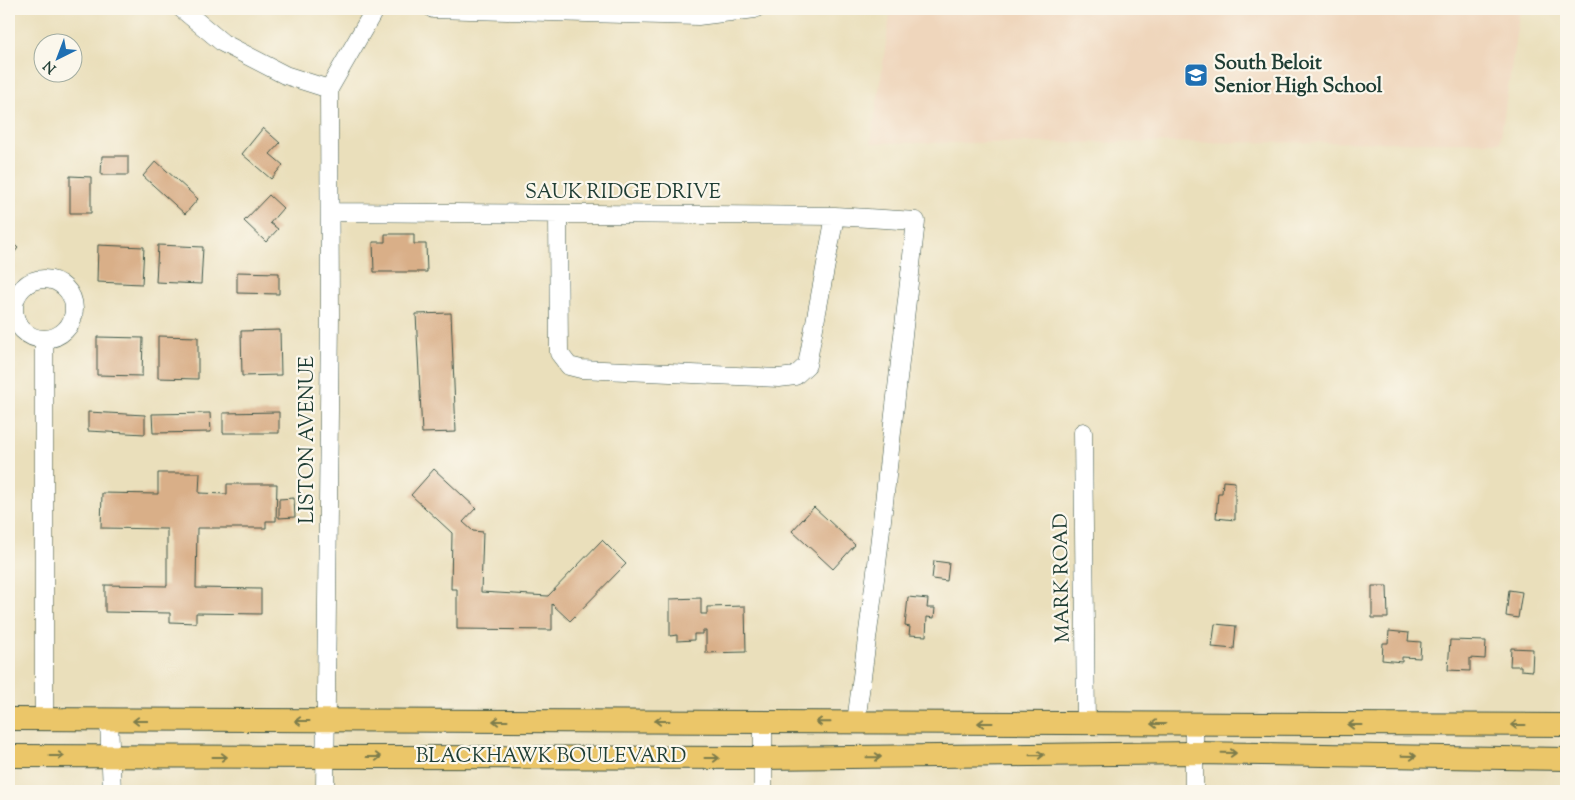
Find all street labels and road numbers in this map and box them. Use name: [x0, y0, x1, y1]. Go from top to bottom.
street label: SAUK RIDGE DRIVE: [525, 179, 721, 208]
street label: LISTON AVENUE: [294, 356, 323, 524]
street label: MARK ROAD: [1047, 513, 1079, 643]
street label: BLACKHAWK BOULEVARD: [416, 743, 686, 772]

